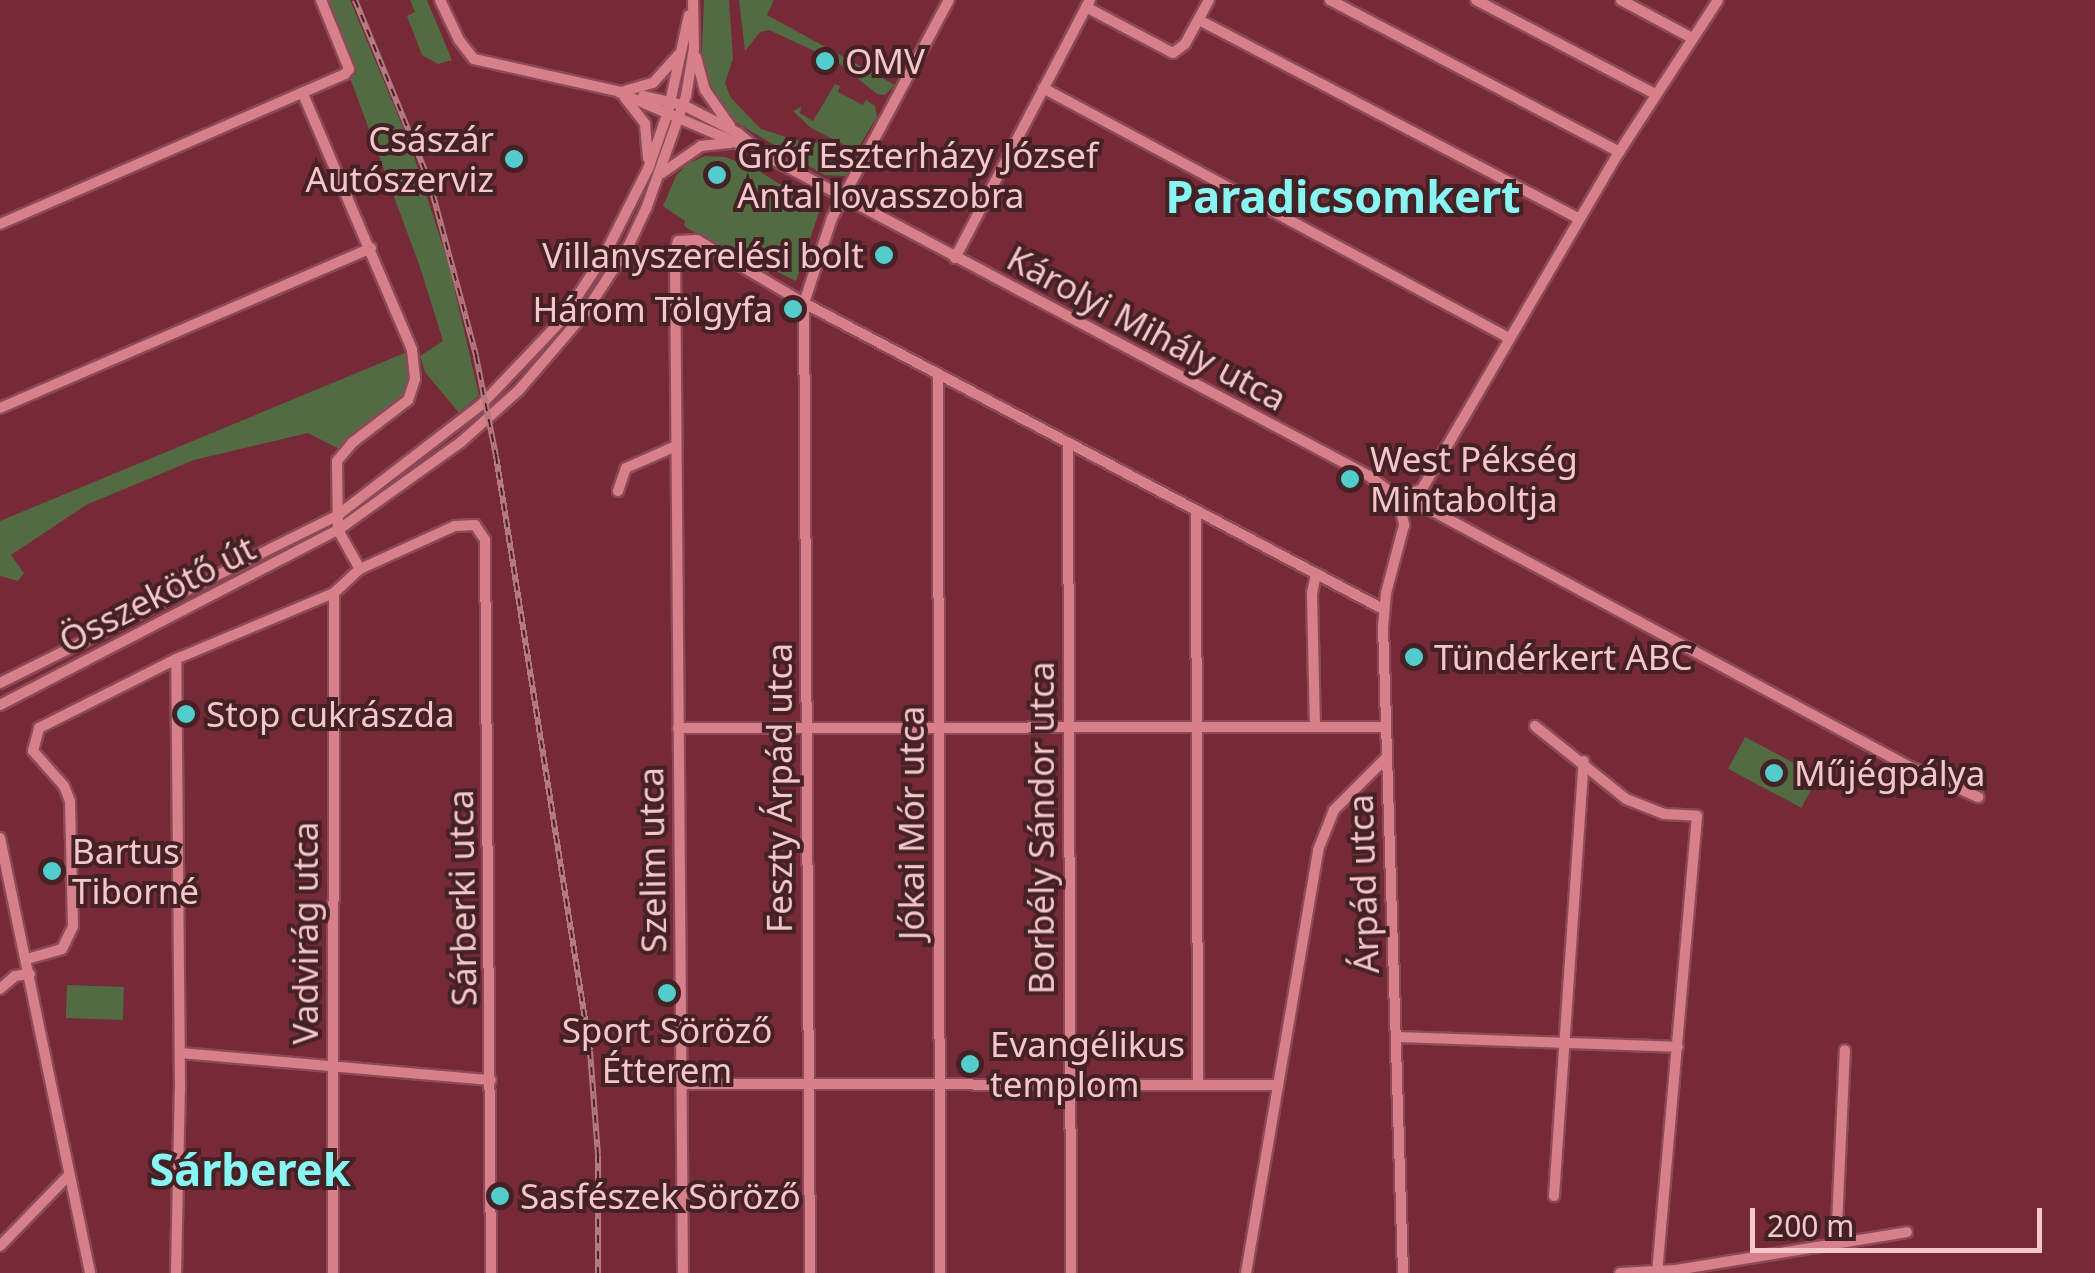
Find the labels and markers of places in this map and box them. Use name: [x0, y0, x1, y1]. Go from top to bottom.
place label: OMV: [845, 40, 925, 82]
marker: OMV: [814, 50, 836, 72]
place label: Császár Autószerviz: [306, 118, 494, 200]
place label: Gróf Eszterházy József Antal lovasszobra: [737, 134, 1098, 216]
marker: Császár Autószerviz: [503, 148, 525, 170]
marker: Gróf Eszterházy József Antal lovasszobra: [706, 164, 728, 186]
place label: Villanyszerelési bolt: [542, 234, 864, 276]
marker: Villanyszerelési bolt: [873, 244, 895, 266]
place label: Három Tölgyfa: [532, 288, 773, 330]
marker: Három Tölgyfa: [782, 298, 804, 320]
place label: West Pékség Mintaboltja: [1370, 438, 1578, 520]
marker: West Pékség Mintaboltja: [1339, 468, 1361, 490]
place label: Tündérkert ABC: [1434, 636, 1693, 678]
marker: Tündérkert ABC: [1403, 646, 1425, 668]
place label: Stop cukrászda: [206, 693, 455, 735]
marker: Stop cukrászda: [175, 703, 197, 725]
place label: Műjégpálya: [1794, 752, 1985, 794]
marker: Műjégpálya: [1763, 762, 1785, 784]
place label: Bartus Tiborné: [72, 830, 199, 912]
marker: Bartus Tiborné: [41, 860, 63, 882]
marker: Sport Söröző Étterem: [656, 982, 678, 1004]
place label: Sport Söröző Étterem: [562, 1009, 772, 1091]
place label: Evangélikus templom: [990, 1023, 1185, 1105]
marker: Evangélikus templom: [959, 1053, 981, 1075]
place label: Sasfészek Söröző: [520, 1175, 801, 1217]
marker: Sasfészek Söröző: [489, 1185, 511, 1207]

